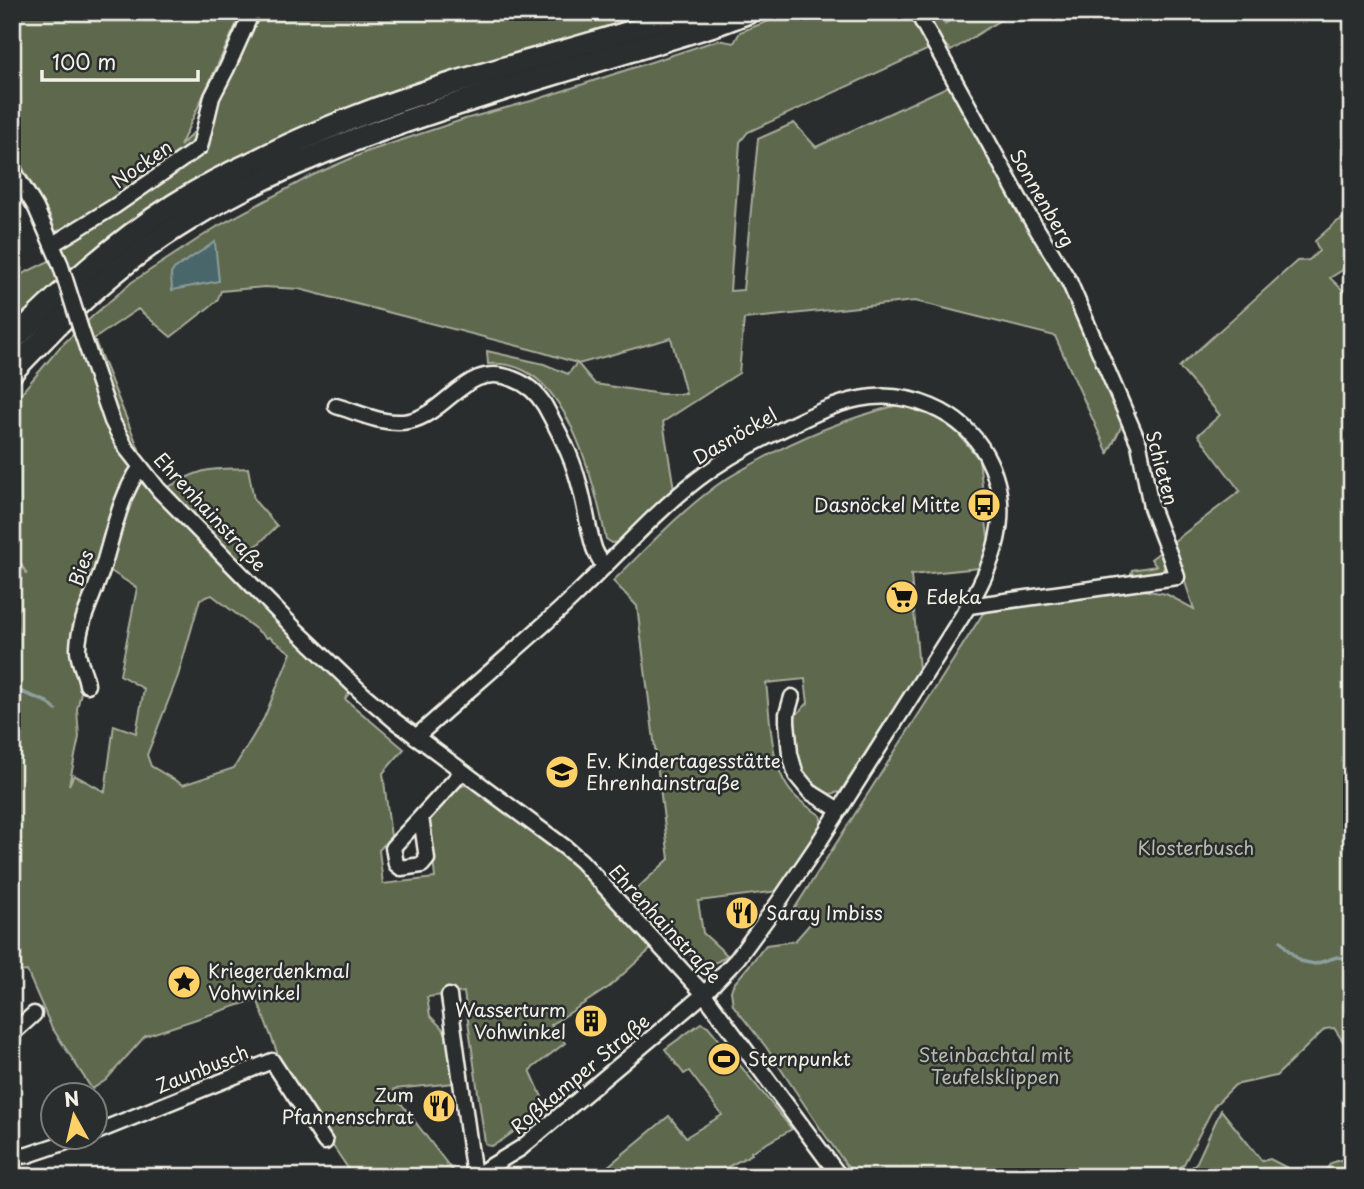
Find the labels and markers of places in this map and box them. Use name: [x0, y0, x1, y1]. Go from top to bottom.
bus stop icon: Dasnöckel Mitte: [965, 486, 1003, 524]
place label: Dasnöckel Mitte: [814, 490, 960, 518]
supermarket icon: Edeka: [883, 578, 921, 616]
place label: Edeka: [926, 582, 981, 610]
place label: Ev. Kindertagesstätte Ehrenhainstraße: [586, 746, 781, 796]
school or university icon: Ev. Kindertagesstätte Ehrenhainstraße: [543, 753, 581, 791]
restaurant icon: Saray Imbiss: [723, 894, 761, 932]
place label: Saray Imbiss: [766, 898, 883, 926]
place label: Kriegerdenkmal Vohwinkel: [208, 956, 350, 1006]
place icon: Kriegerdenkmal Vohwinkel: [165, 963, 203, 1001]
place label: Wasserturm Vohwinkel: [455, 995, 566, 1045]
building icon: Wasserturm Vohwinkel: [572, 1002, 610, 1040]
sports icon: Sternpunkt: [705, 1040, 743, 1078]
place label: Sternpunkt: [748, 1044, 851, 1072]
place label: Zum Pfannenschrat: [282, 1080, 414, 1130]
restaurant icon: Zum Pfannenschrat: [420, 1087, 458, 1125]

